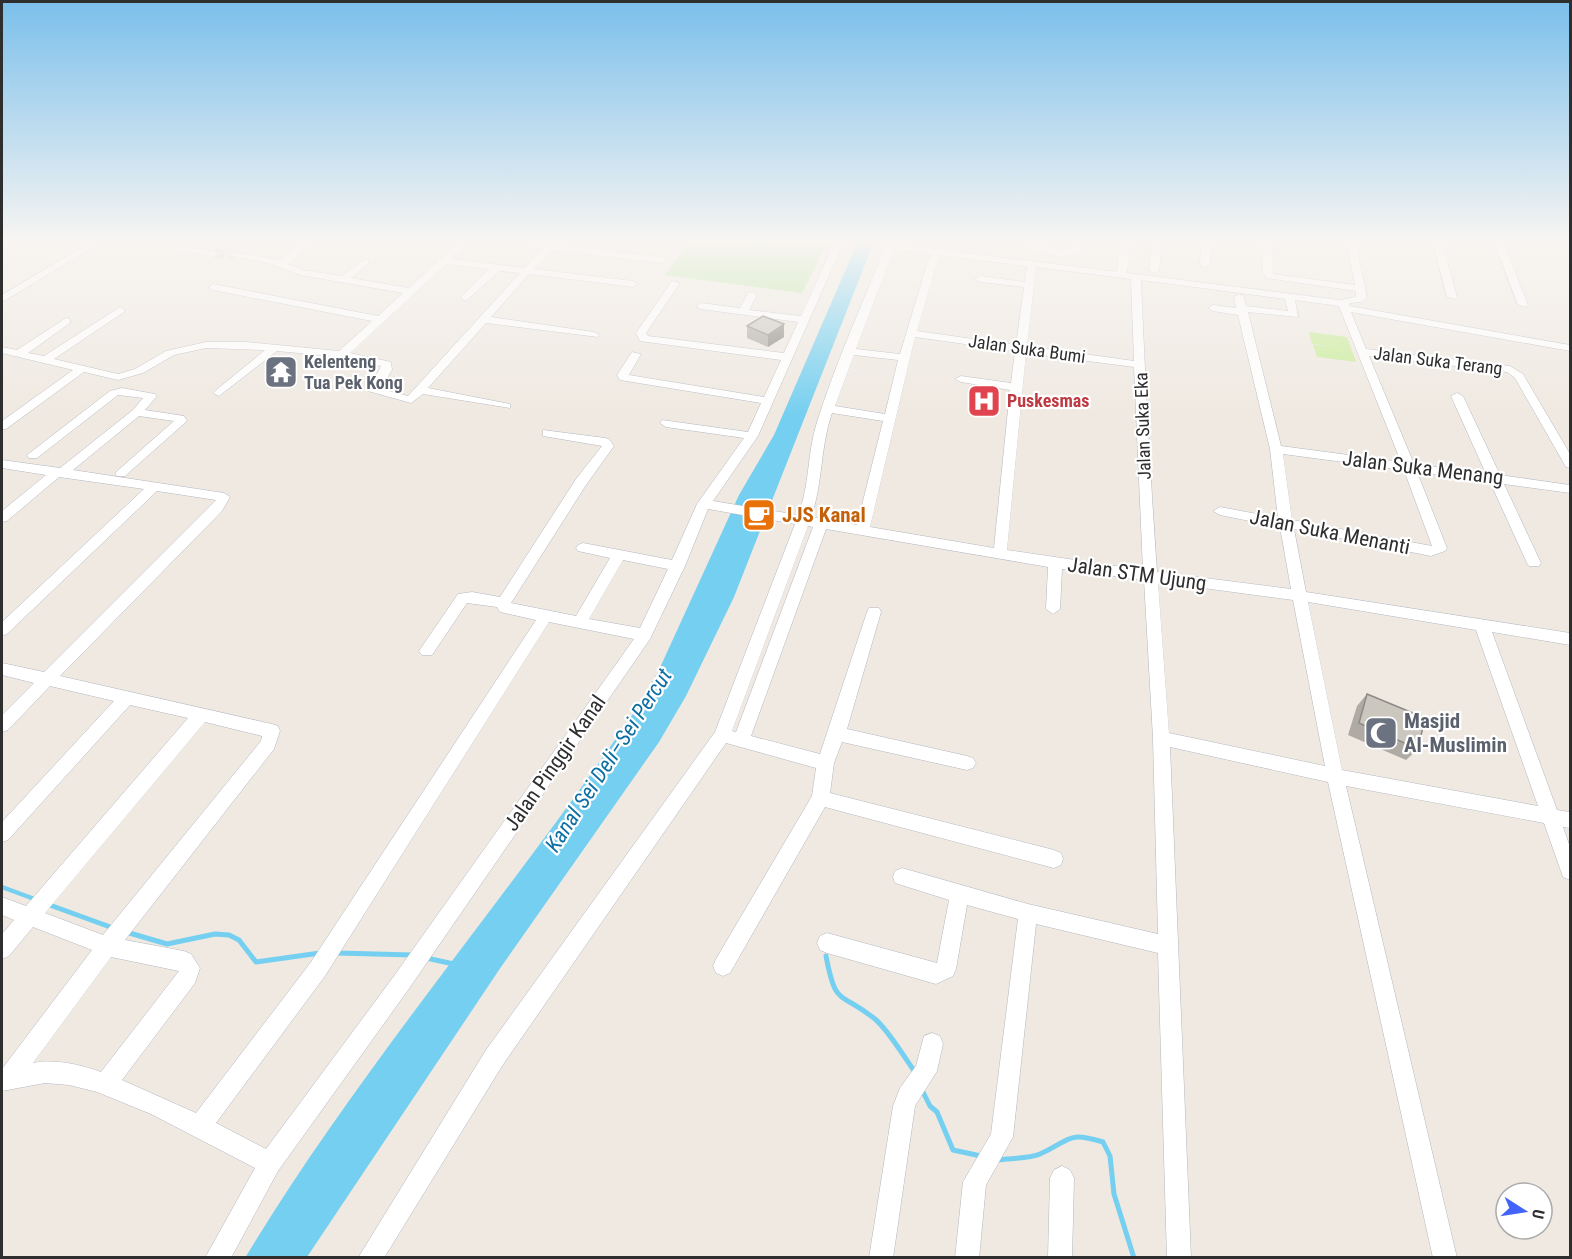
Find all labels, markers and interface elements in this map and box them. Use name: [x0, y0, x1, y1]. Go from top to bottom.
street label: Jalan Suka Bumi: [967, 330, 1087, 367]
street label: Jalan Suka Terang: [1372, 342, 1504, 379]
place label: Kelenteng Tua Pek Kong: [304, 351, 403, 393]
temple icon: Kelenteng Tua Pek Kong: [263, 354, 299, 390]
street label: Jalan Suka Eka: [1130, 372, 1155, 480]
hospital icon: Puskesmas: [966, 383, 1002, 419]
place label: Puskesmas: [1007, 390, 1089, 411]
street label: Jalan Suka Menang: [1341, 446, 1505, 490]
cafe icon: JJS Kanal: [741, 497, 777, 533]
place label: JJS Kanal: [782, 503, 866, 527]
street label: Jalan Suka Menanti: [1248, 505, 1412, 559]
street label: Jalan STM Ujung: [1066, 552, 1208, 596]
water label: Kanal Sei Deli–Sei Percut: [540, 664, 677, 856]
street label: Jalan Pinggir Kanal: [499, 691, 611, 835]
place label: Masjid Al-Muslimin: [1404, 709, 1507, 757]
mosque icon: Masjid Al-Muslimin: [1363, 715, 1399, 751]
north arrow: [1494, 1181, 1554, 1241]
text: U: [1528, 1208, 1548, 1220]

